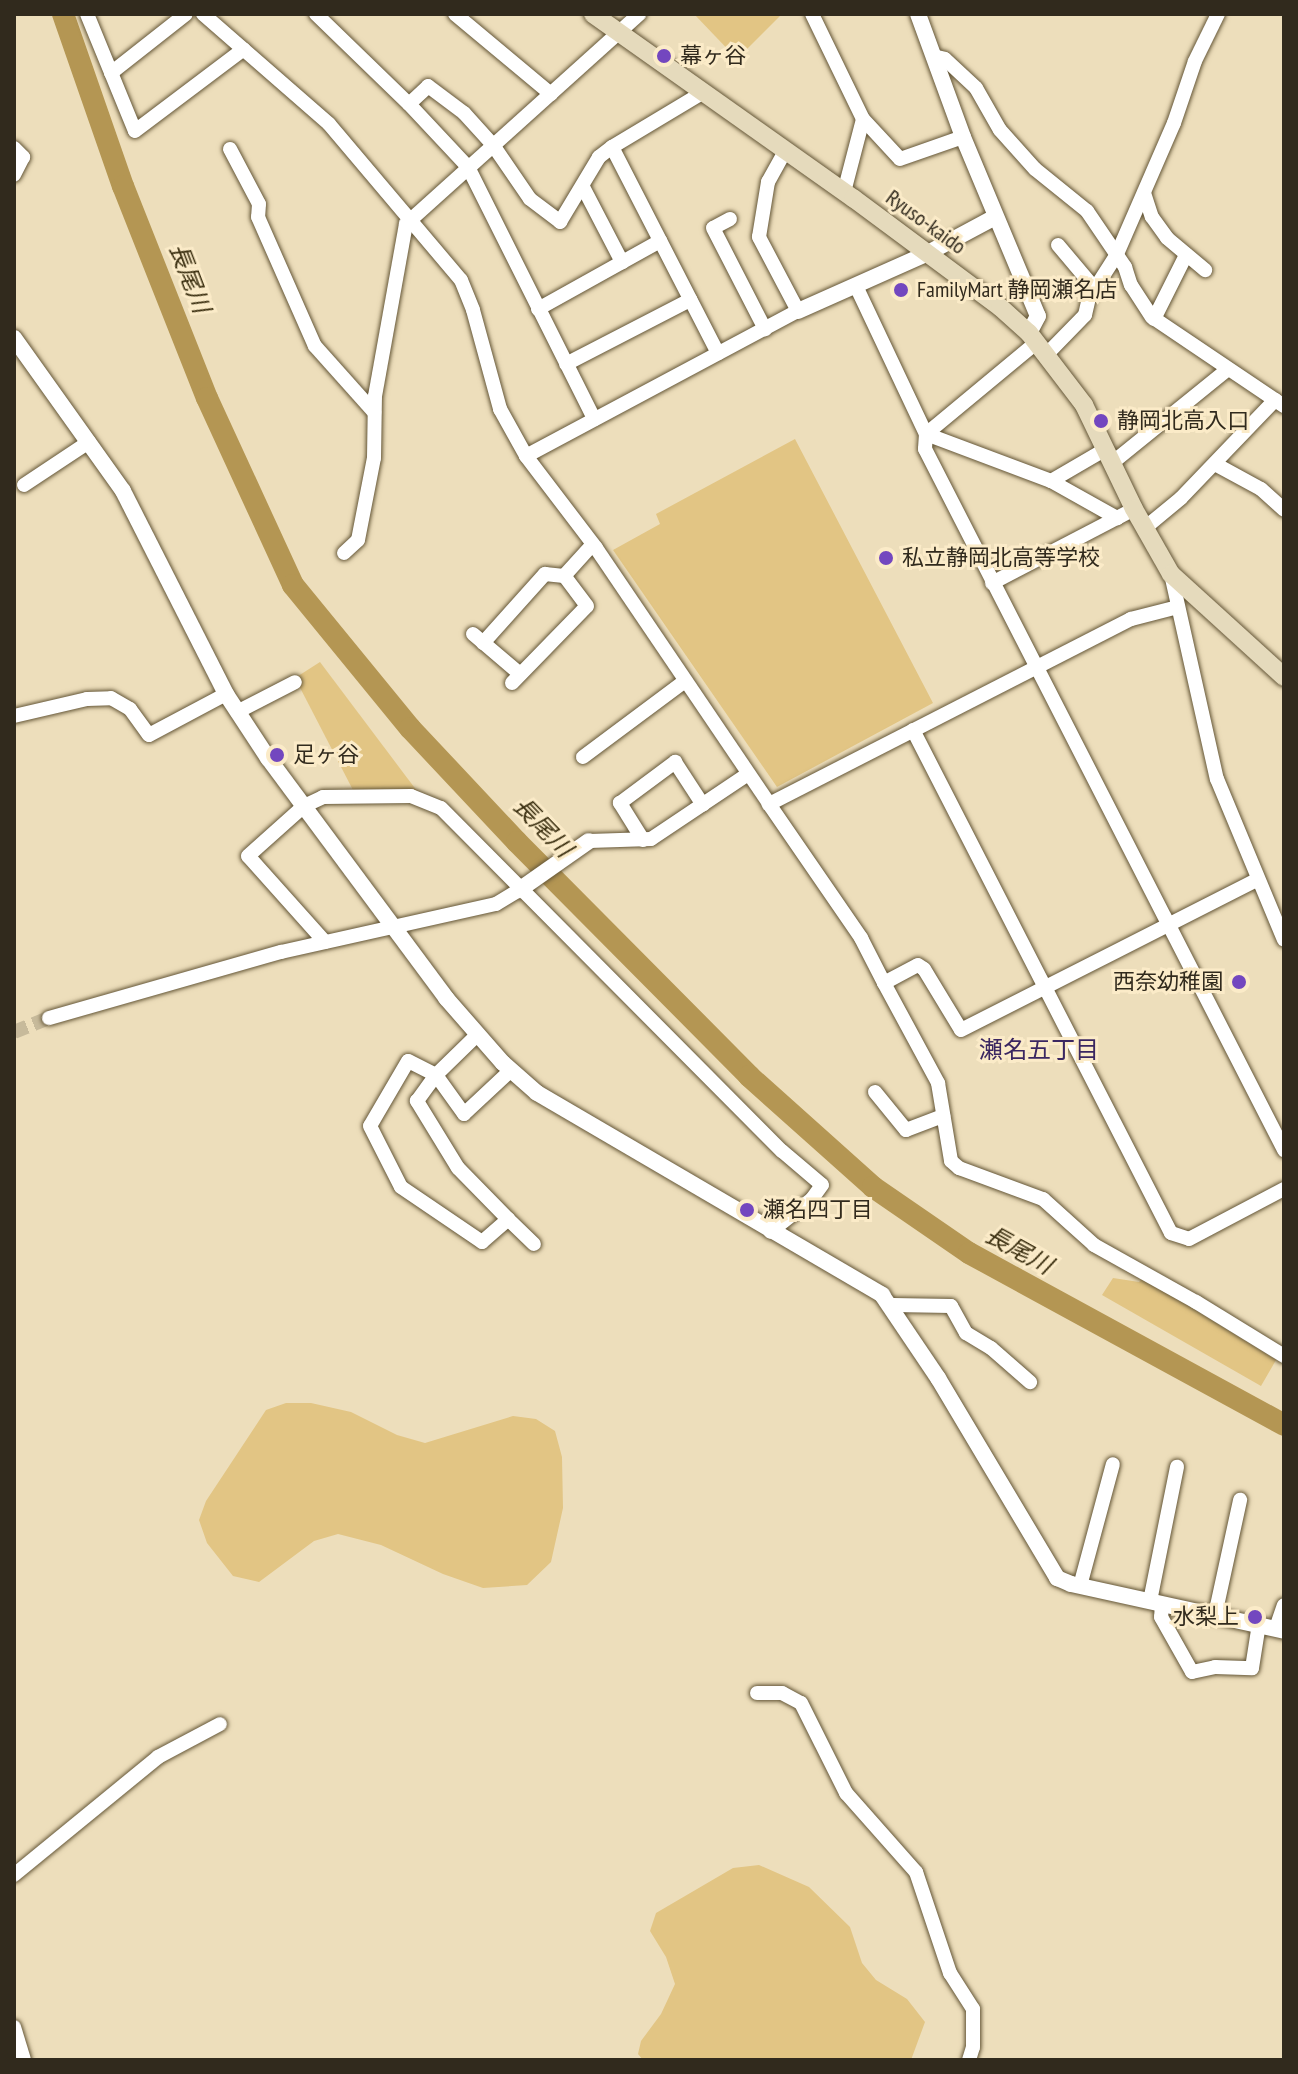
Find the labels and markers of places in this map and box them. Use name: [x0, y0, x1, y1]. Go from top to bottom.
place label: 幕ヶ谷: [680, 43, 746, 69]
marker: 幕ヶ谷: [655, 47, 673, 65]
place label: FamilyMart 静岡瀬名店: [917, 277, 1117, 303]
marker: FamilyMart 静岡瀬名店: [892, 281, 910, 299]
place label: 静岡北高入口: [1117, 408, 1249, 434]
marker: 静岡北高入口: [1092, 412, 1110, 430]
place label: 私立静岡北高等学校: [902, 545, 1100, 571]
marker: 私立静岡北高等学校: [877, 549, 895, 567]
place label: 足ヶ谷: [293, 742, 359, 768]
marker: 足ヶ谷: [268, 746, 286, 764]
place label: 西奈幼稚園: [1113, 969, 1223, 995]
marker: 西奈幼稚園: [1230, 973, 1248, 991]
place label: 瀬名四丁目: [763, 1197, 873, 1223]
marker: 瀬名四丁目: [738, 1201, 756, 1219]
place label: 水梨上: [1173, 1604, 1239, 1630]
marker: 水梨上: [1246, 1608, 1264, 1626]

